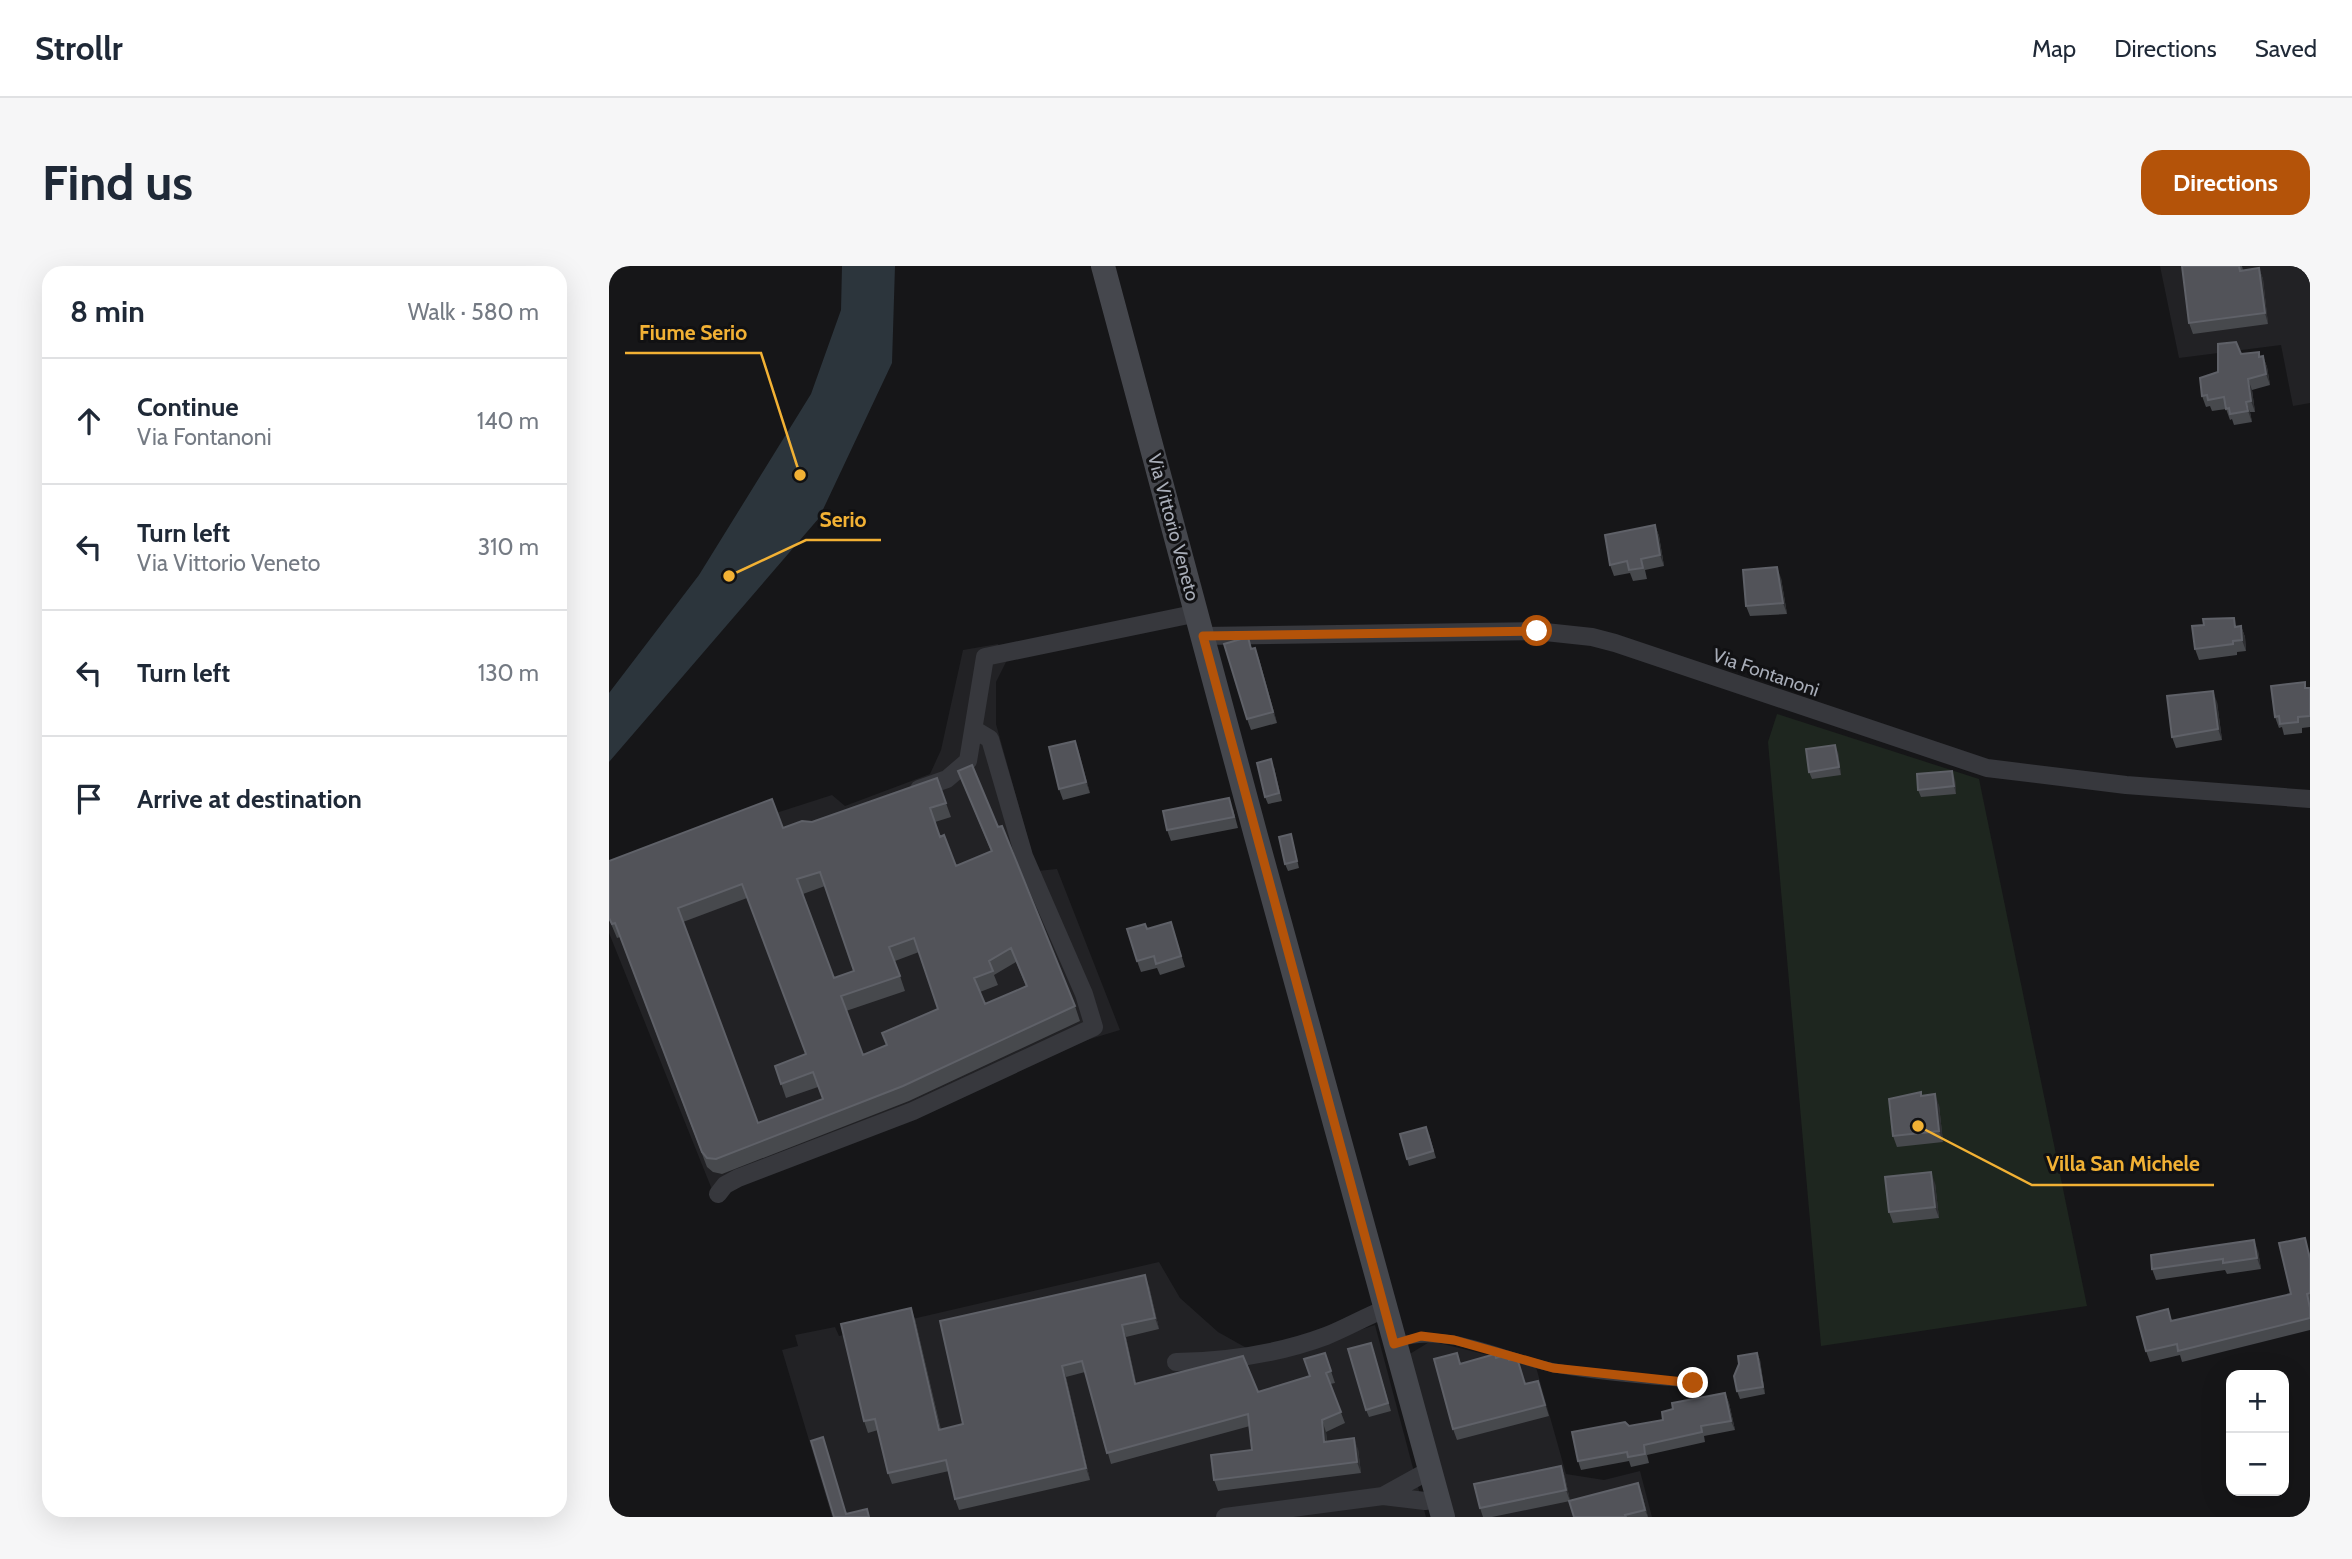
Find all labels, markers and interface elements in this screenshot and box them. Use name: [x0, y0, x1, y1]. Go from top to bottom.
text: Strollr: [35, 28, 123, 68]
text: Map: [2032, 34, 2076, 63]
text: Directions: [2114, 34, 2217, 63]
text: Saved: [2255, 34, 2317, 63]
button: Directions: [2141, 150, 2310, 215]
text: Find us: [42, 153, 193, 212]
text: 8 min: [70, 293, 145, 330]
text: Walk · 580 m: [408, 298, 539, 326]
callout: Fiume Serio: [625, 311, 761, 353]
text: Fiume Serio: [639, 320, 747, 345]
text: Continue: [137, 391, 239, 423]
icon: ahead: [70, 402, 108, 440]
text: 140 m: [477, 407, 539, 435]
text: Via Fontanoni: [137, 423, 272, 451]
street label: Via Vittorio Veneto: [1143, 451, 1204, 603]
callout: Serio: [806, 498, 881, 540]
text: Serio: [820, 507, 866, 532]
text: Turn left: [137, 517, 230, 549]
icon: left: [70, 528, 108, 566]
text: 310 m: [478, 533, 539, 561]
text: Via Vittorio Veneto: [137, 549, 320, 577]
route start: [1521, 615, 1552, 646]
street label: Via Fontanoni: [1710, 644, 1822, 701]
icon: left: [70, 654, 108, 692]
text: Turn left: [137, 657, 230, 689]
text: 130 m: [478, 659, 539, 687]
icon: arrive: [70, 780, 108, 818]
text: Arrive at destination: [137, 783, 362, 815]
callout: Villa San Michele: [2032, 1143, 2214, 1185]
text: Villa San Michele: [2046, 1151, 2200, 1176]
route end: [1677, 1367, 1708, 1398]
map controls: [2226, 1370, 2289, 1496]
button: +: [2226, 1370, 2289, 1433]
button: −: [2226, 1433, 2289, 1496]

